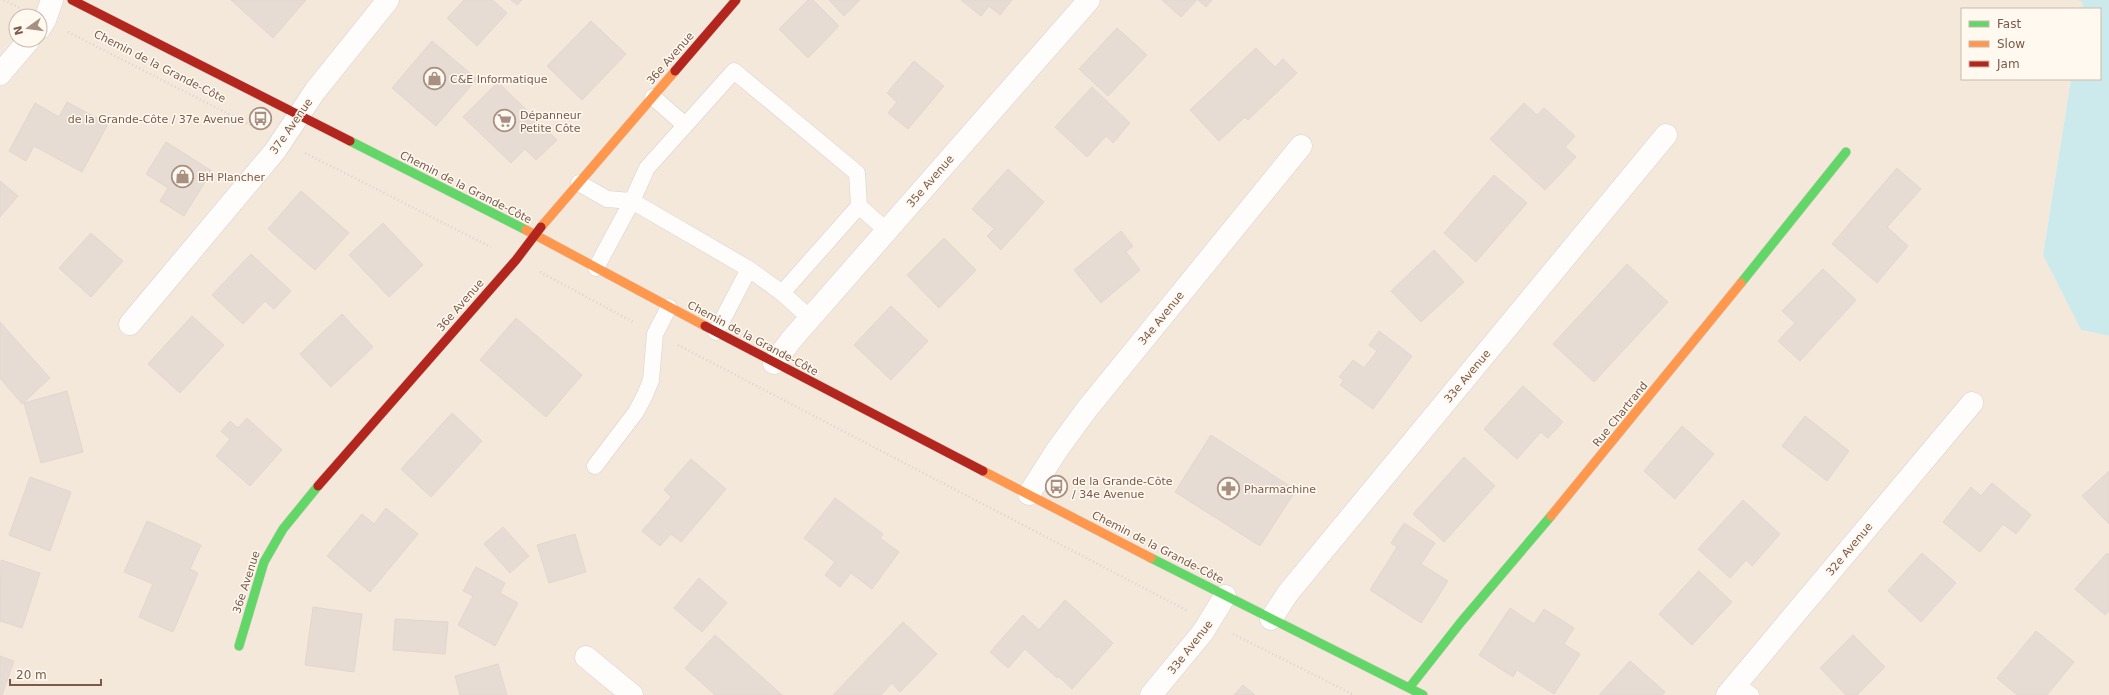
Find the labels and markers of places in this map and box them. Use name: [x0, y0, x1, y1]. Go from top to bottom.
shop icon: C&E Informatique: [422, 66, 448, 92]
place label: C&E Informatique: [450, 73, 548, 86]
bus stop icon: de la Grande-Côte / 37e Avenue: [247, 106, 273, 132]
supermarket icon: Dépanneur Petite Côte: [491, 108, 517, 134]
place label: Dépanneur Petite Côte: [520, 109, 582, 135]
place label: de la Grande-Côte / 37e Avenue: [68, 113, 244, 126]
shop icon: BH Plancher: [169, 164, 195, 190]
place label: BH Plancher: [198, 171, 266, 184]
bus stop icon: de la Grande-Côte / 34e Avenue: [1044, 474, 1070, 500]
place label: de la Grande-Côte / 34e Avenue: [1072, 475, 1173, 501]
pharmacy icon: Pharmachine: [1216, 476, 1242, 502]
place label: Pharmachine: [1244, 483, 1316, 496]

